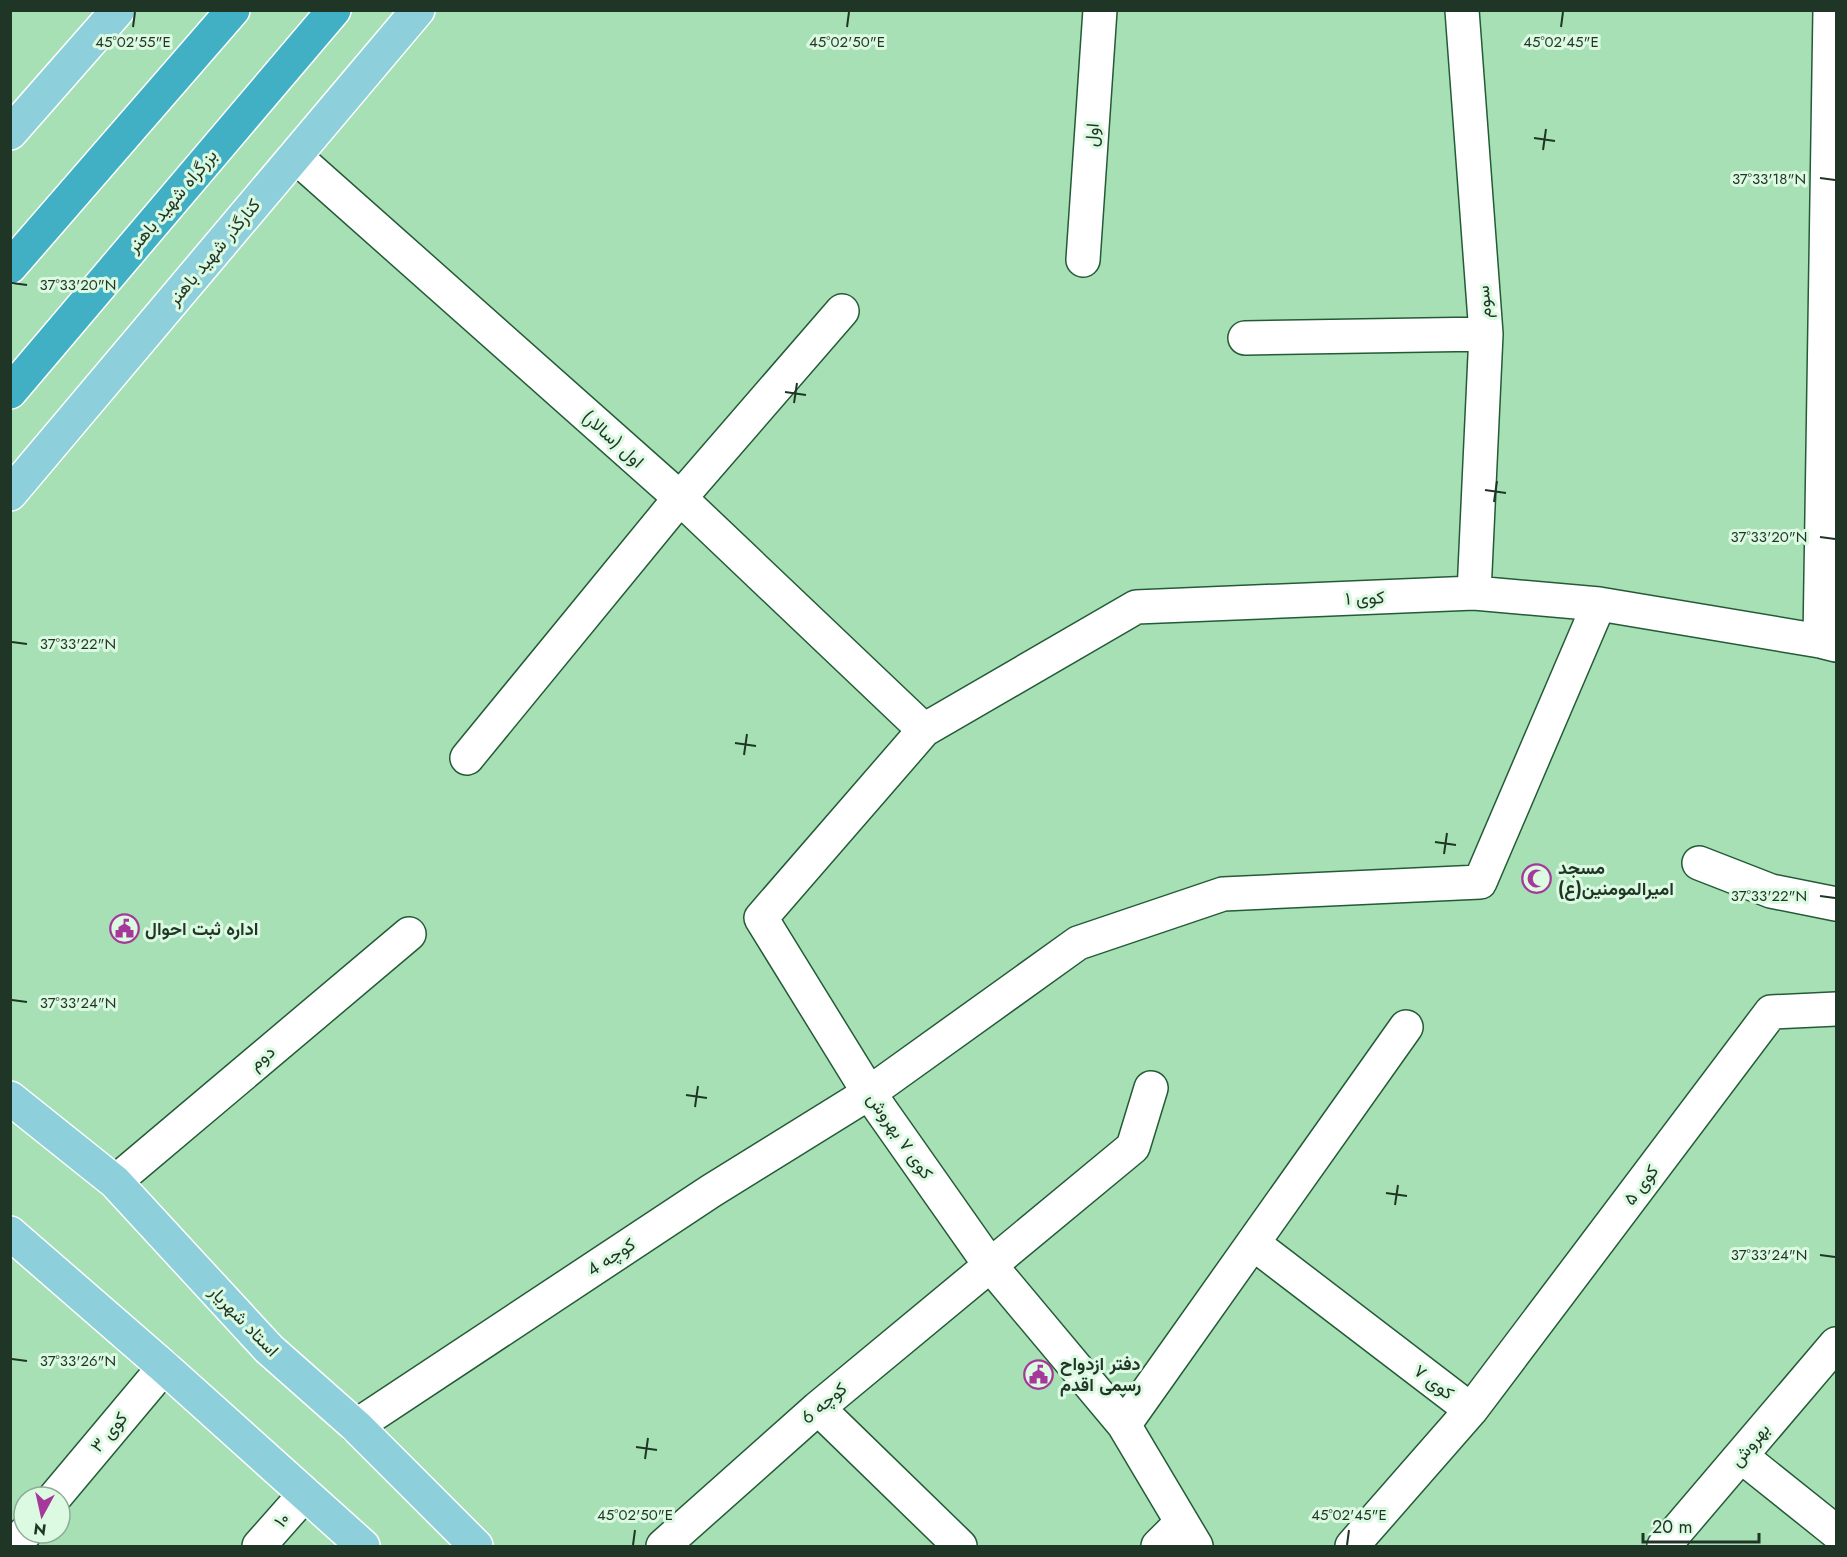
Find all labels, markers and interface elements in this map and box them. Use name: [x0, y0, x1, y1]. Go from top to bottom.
text: 45°02'55"E: [95, 31, 171, 53]
text: 45°02'50"E: [809, 31, 885, 53]
text: 45°02'45"E: [1523, 31, 1599, 53]
street label: اول: [1078, 122, 1106, 148]
street label: بزرگراه شهید باهنر: [120, 143, 223, 259]
text: 37°33'18"N: [1732, 168, 1806, 190]
street label: کنارگذر شهید باهنر: [161, 193, 267, 312]
text: 37°33'20"N: [40, 274, 116, 296]
street label: سوم: [1470, 285, 1498, 319]
street label: اول (سالار): [576, 404, 650, 474]
text: 37°33'20"N: [1731, 526, 1807, 548]
street label: کوی ۱: [1345, 584, 1385, 612]
text: 37°33'22"N: [40, 633, 116, 655]
place label: مسجد امیرالمومنین(ع): [1558, 855, 1674, 902]
mosque icon: مسجد امیرالمومنین(ع): [1521, 862, 1553, 894]
text: 37°33'22"N: [1731, 885, 1807, 907]
public building icon: اداره ثبت احوال: [108, 913, 140, 945]
place label: اداره ثبت احوال: [145, 916, 258, 942]
text: 37°33'24"N: [40, 992, 116, 1014]
street label: دوم: [243, 1039, 281, 1077]
street label: کوی ۷ بهروش: [861, 1087, 939, 1185]
street label: کوی ۵: [1617, 1159, 1665, 1211]
street label: کوچه 4: [582, 1232, 640, 1282]
text: 37°33'24"N: [1731, 1244, 1807, 1266]
street label: استاد شهریار: [202, 1279, 285, 1363]
text: 37°33'26"N: [40, 1350, 116, 1372]
place label: دفتر ازدواح رسمی اقدم: [1060, 1351, 1141, 1398]
public building icon: دفتر ازدواح رسمی اقدم: [1023, 1358, 1055, 1390]
street label: کوی ۷: [1408, 1358, 1460, 1406]
street label: کوچه 6: [795, 1376, 853, 1430]
street label: کوی ۳: [84, 1406, 134, 1458]
street label: بهروش: [1724, 1417, 1776, 1473]
north arrow: [12, 1485, 72, 1545]
text: 45°02'50"E: [597, 1504, 673, 1526]
text: 45°02'45"E: [1311, 1504, 1387, 1526]
scale bar: [1643, 1506, 1758, 1544]
street label: ۱۰: [268, 1507, 296, 1533]
text: 20 m: [1652, 1514, 1692, 1540]
text: N: [32, 1517, 48, 1542]

